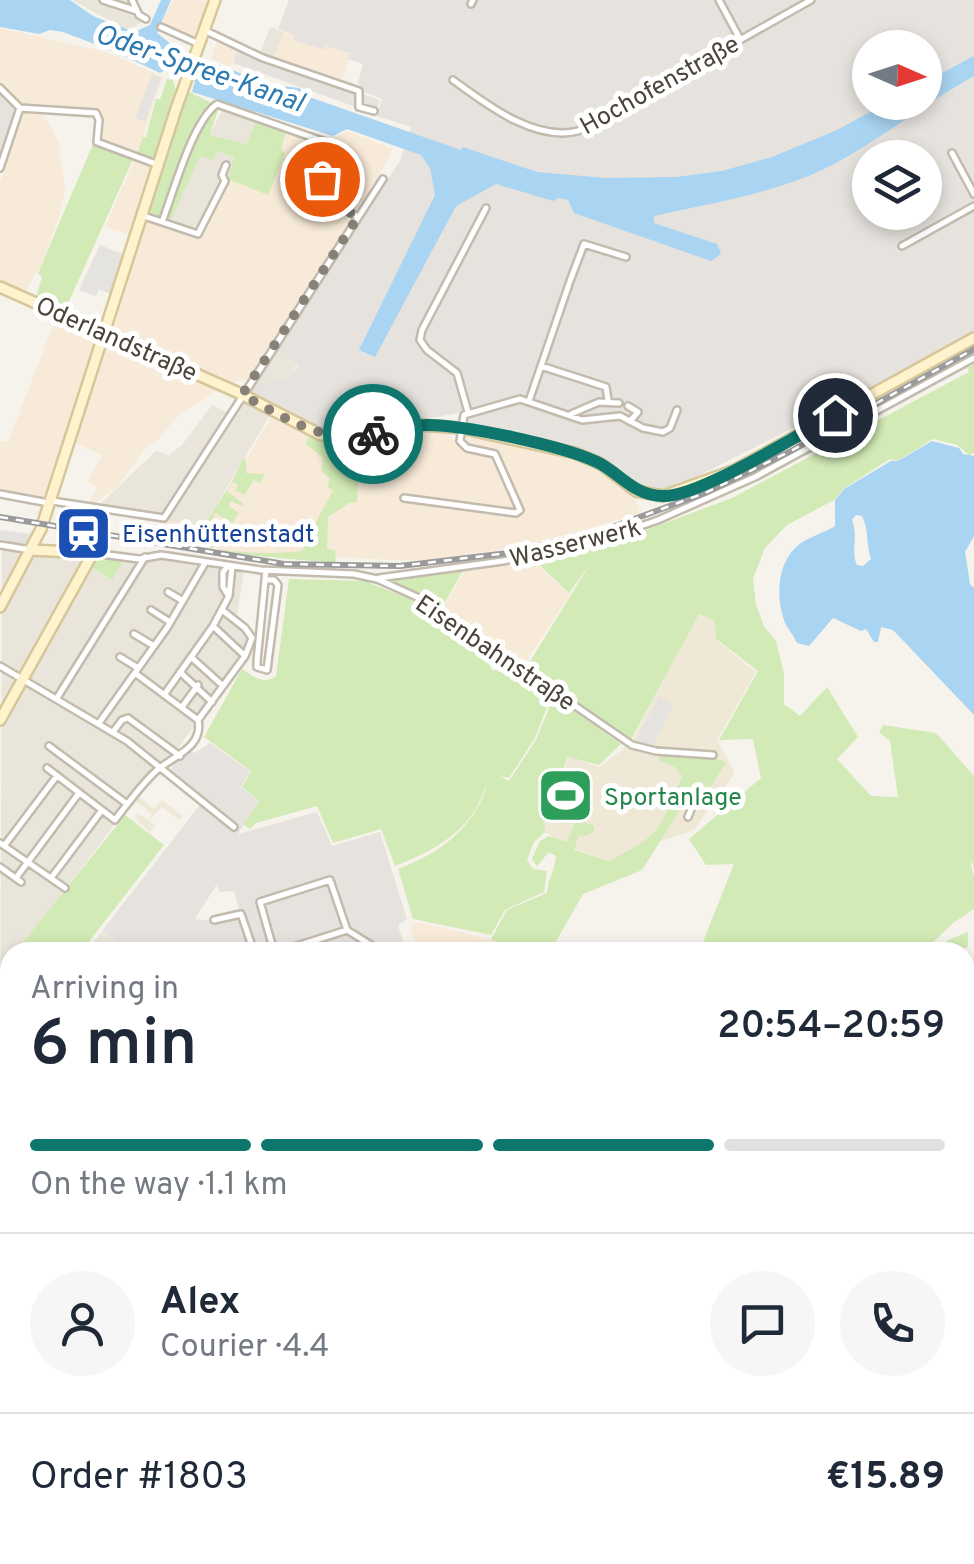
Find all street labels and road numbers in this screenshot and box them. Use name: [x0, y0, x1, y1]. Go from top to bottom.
street label: Hochofenstraße: [575, 30, 746, 144]
street label: Oderlandstraße: [30, 291, 202, 391]
street label: Wasserwerk: [507, 513, 645, 577]
street label: Eisenbahnstraße: [408, 589, 580, 720]

